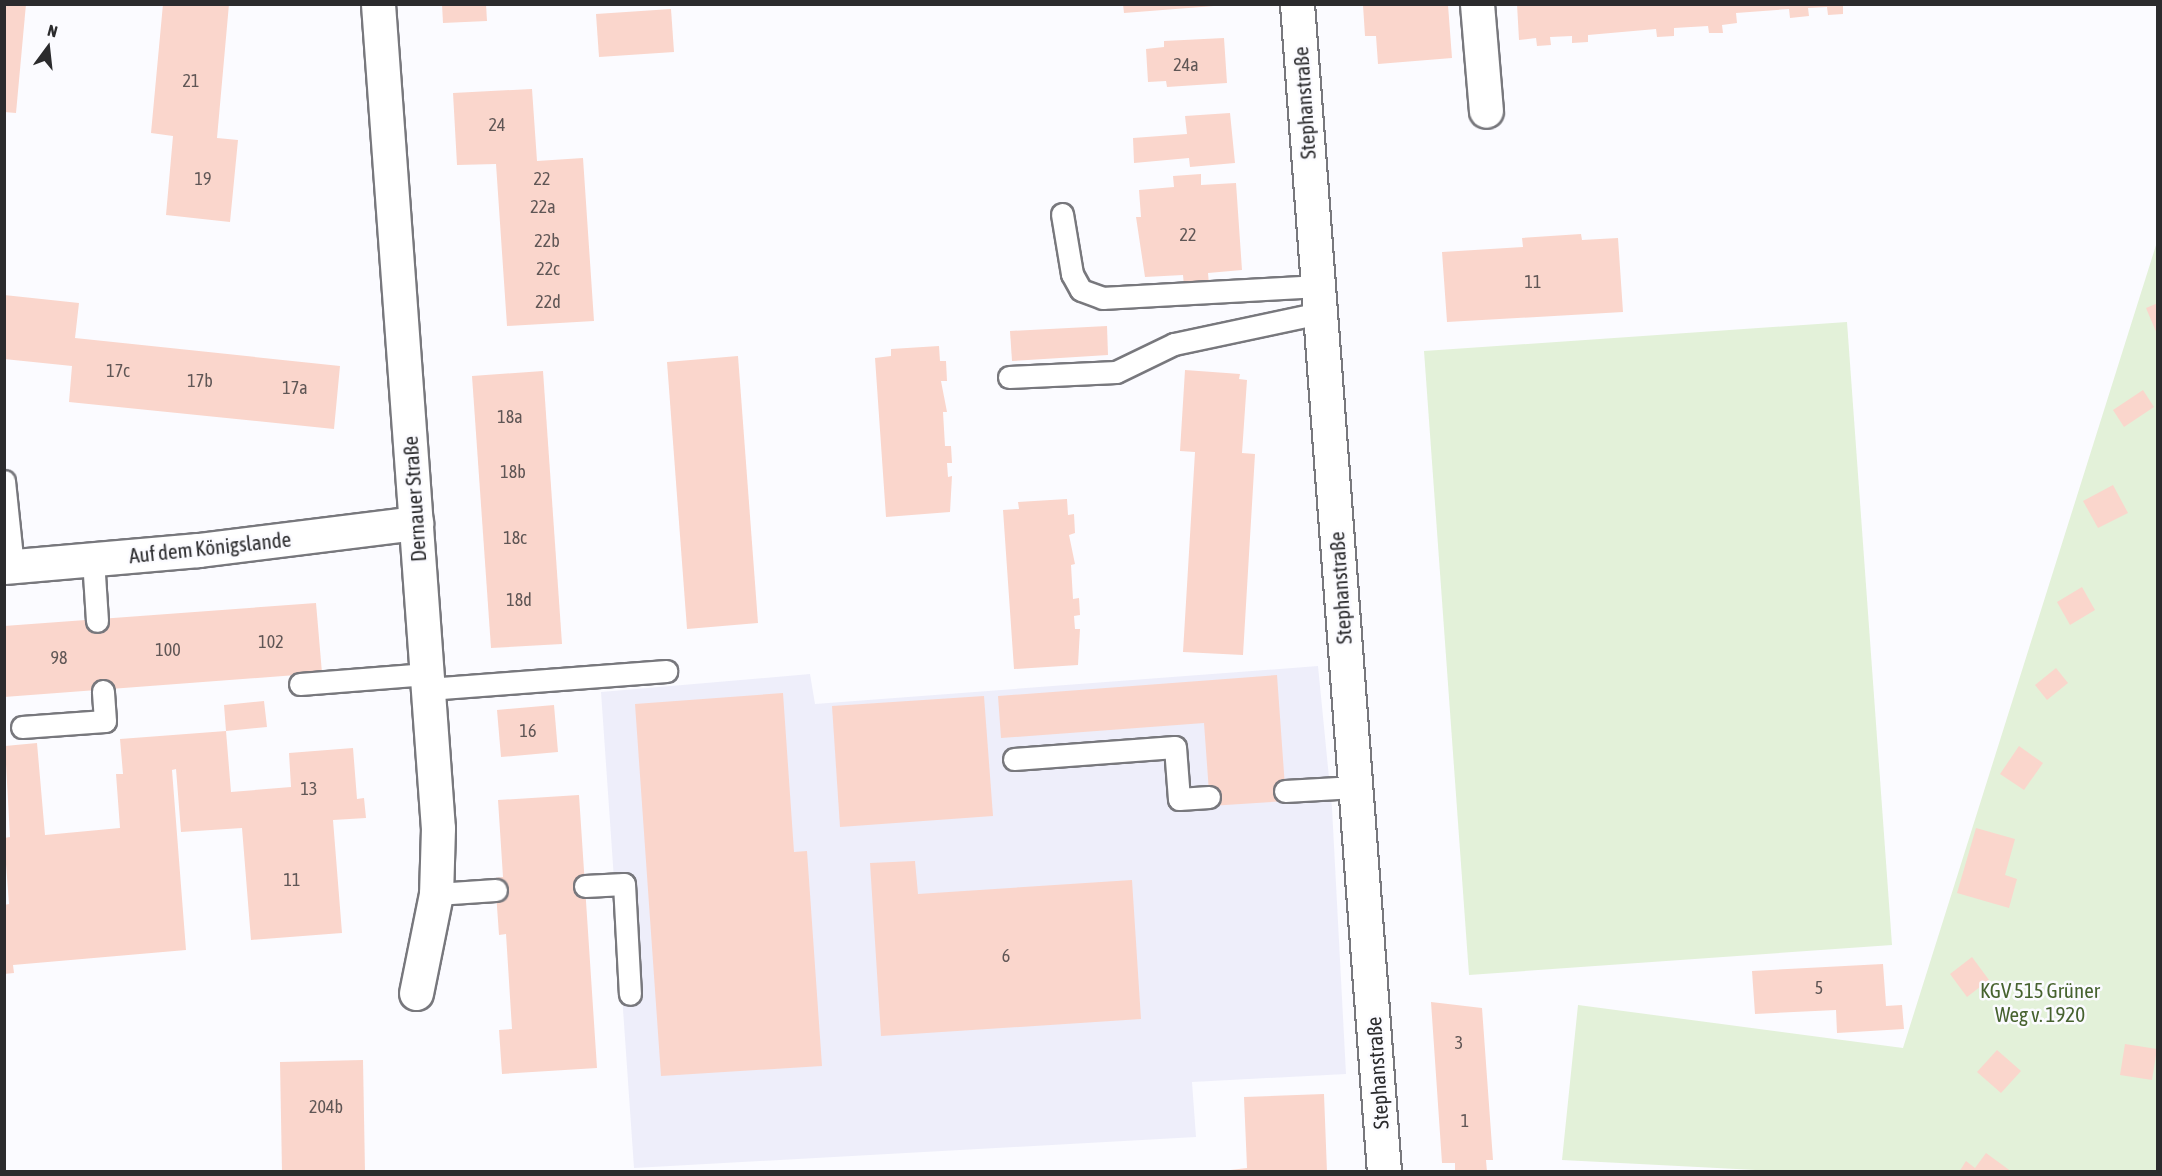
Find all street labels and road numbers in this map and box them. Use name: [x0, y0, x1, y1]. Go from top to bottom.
street label: Stephanstraße: [1288, 46, 1320, 160]
street label: Dernauer Straße: [397, 435, 431, 563]
street label: Auf dem Königslande: [128, 526, 292, 568]
street label: Stephanstraße: [1324, 531, 1356, 645]
street label: Stephanstraße: [1361, 1016, 1393, 1130]

